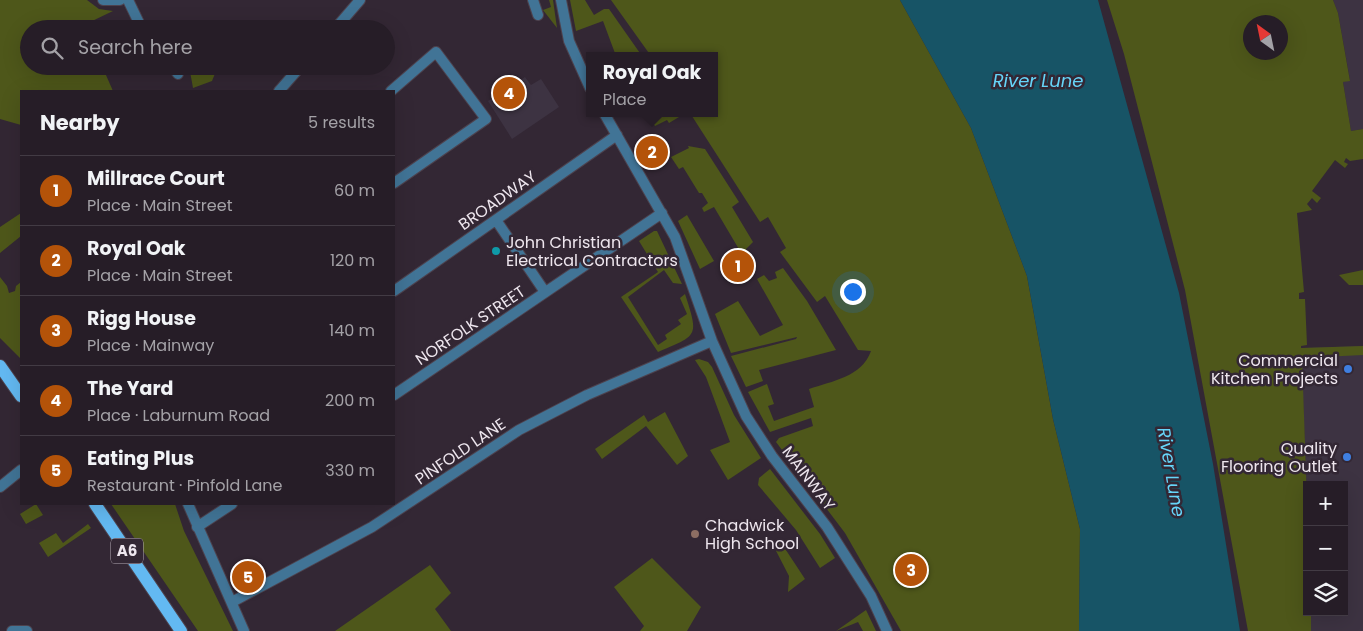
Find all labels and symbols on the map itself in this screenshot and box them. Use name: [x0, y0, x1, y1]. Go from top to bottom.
north arrow: [1243, 15, 1288, 60]
water label: River Lune: [993, 68, 1083, 93]
pin: 4: [493, 74, 525, 112]
pin: 2: [636, 133, 668, 171]
street label: BROADWAY: [454, 165, 541, 236]
place label: John Christian Electrical Contractors: [506, 231, 678, 272]
marker: John Christian Electrical Contractors: [490, 245, 502, 257]
pin: 1: [722, 247, 754, 285]
your location: [840, 279, 866, 305]
street label: NORFOLK STREET: [411, 280, 530, 371]
place label: Commercial Kitchen Projects: [1211, 349, 1338, 390]
marker: Commercial Kitchen Projects: [1342, 363, 1354, 375]
street label: PINFOLD LANE: [410, 413, 510, 490]
water label: River Lune: [1151, 425, 1192, 519]
place label: Quality Flooring Outlet: [1221, 437, 1337, 478]
street label: MAINWAY: [777, 441, 841, 516]
marker: Quality Flooring Outlet: [1341, 451, 1353, 463]
place label: Chadwick High School: [705, 514, 799, 555]
marker: Chadwick High School: [689, 528, 701, 540]
road number: A6: [111, 538, 143, 564]
pin: 3: [895, 551, 927, 589]
pin: 5: [232, 558, 264, 596]

